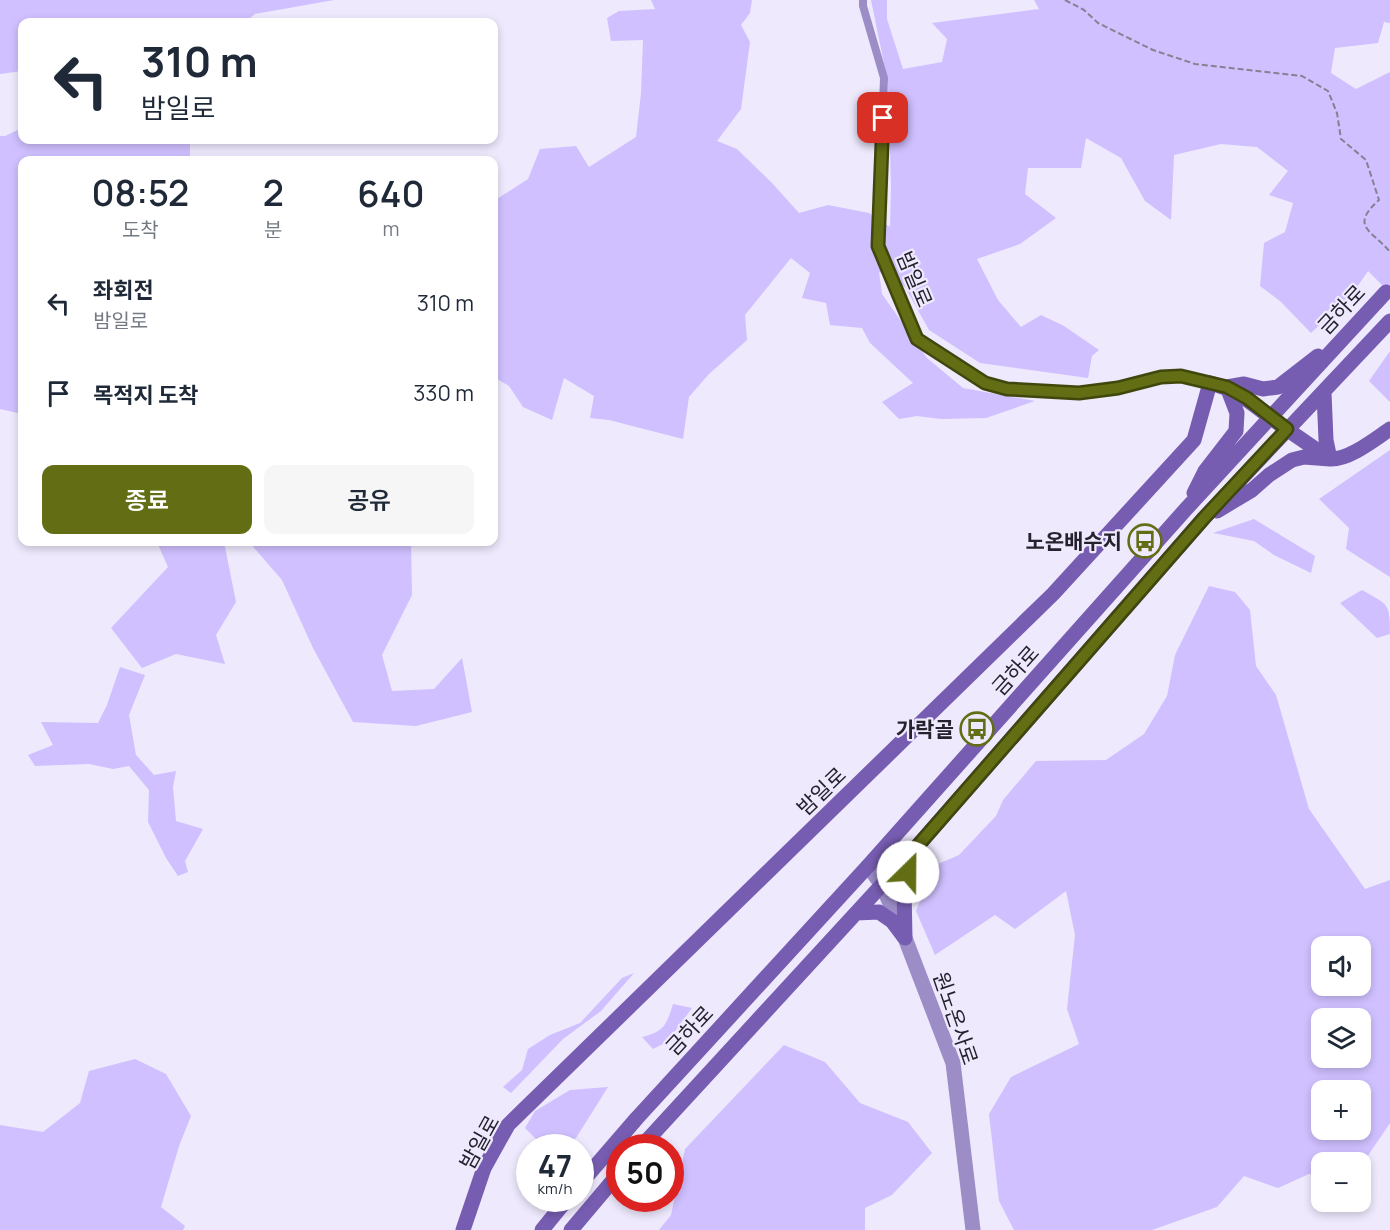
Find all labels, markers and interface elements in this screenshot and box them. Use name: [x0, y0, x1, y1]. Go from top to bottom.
text: 310 m: [141, 32, 258, 90]
icon: left: [42, 42, 120, 120]
text: 밤일로: [141, 89, 216, 126]
pin: [857, 92, 908, 143]
icon: arrive: [866, 101, 899, 134]
text: 08:52: [91, 168, 189, 217]
text: 2: [263, 168, 284, 217]
text: 640: [357, 169, 425, 218]
text: m: [382, 215, 399, 242]
text: 도착: [122, 216, 159, 243]
text: 분: [264, 216, 282, 243]
street label: 밤일로: [891, 247, 939, 311]
text: 좌회전: [93, 275, 154, 305]
street label: 금하로: [1311, 278, 1371, 340]
icon: left: [42, 287, 75, 320]
text: 310 m: [417, 288, 474, 318]
text: 밤일로: [93, 307, 148, 334]
icon: arrive: [42, 377, 75, 410]
text: 330 m: [413, 378, 474, 408]
text: 목적지 도착: [93, 380, 199, 410]
button: 종료: [42, 465, 252, 534]
button: 공유: [264, 465, 474, 534]
bus stop icon: 노온배수지: [1127, 523, 1163, 559]
place label: 노온배수지: [1025, 527, 1122, 555]
street label: 금하로: [985, 639, 1045, 701]
bus stop icon: 가락골: [959, 711, 995, 747]
place label: 가락골: [896, 715, 954, 743]
street label: 밤일로: [790, 761, 852, 821]
position arrow: [876, 840, 940, 904]
map controls: [1311, 936, 1371, 1212]
button: sound: [1311, 936, 1371, 996]
street label: 원노온사로: [927, 968, 985, 1068]
street label: 금하로: [659, 999, 719, 1061]
button: layers: [1311, 1008, 1371, 1068]
button: +: [1311, 1080, 1371, 1140]
street label: 밤일로: [453, 1110, 505, 1174]
speed limit sign: 50: [606, 1134, 684, 1212]
text: 47: [538, 1145, 572, 1186]
button: −: [1311, 1152, 1371, 1212]
text: km/h: [538, 1178, 572, 1199]

